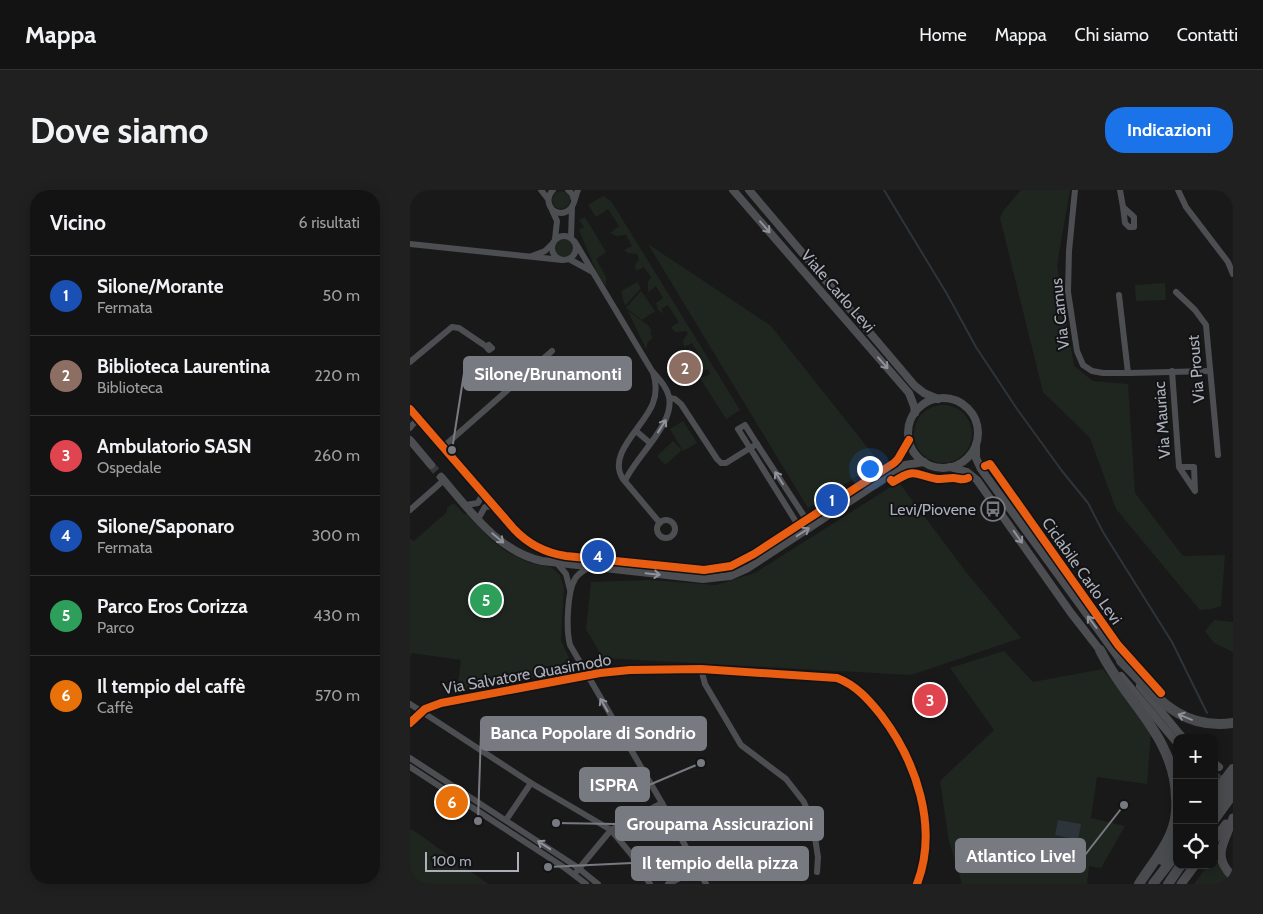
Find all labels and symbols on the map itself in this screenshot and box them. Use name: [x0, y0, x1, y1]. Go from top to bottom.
one-way arrow: [759, 220, 771, 233]
street label: Viale Carlo Levi: [797, 246, 879, 336]
street label: Via Camus: [1047, 277, 1073, 351]
street label: Via Proust: [1184, 334, 1208, 404]
pin: 2: [669, 349, 701, 387]
one-way arrow: [877, 356, 888, 369]
callout: Silone/Brunamonti: [464, 357, 631, 390]
text: Silone/Brunamonti: [474, 363, 622, 385]
street label: Via Mauriac: [1150, 381, 1174, 459]
one-way arrow: [656, 419, 667, 433]
your location: [857, 456, 883, 482]
one-way arrow: [774, 472, 784, 486]
pin: 1: [816, 481, 848, 519]
bus stop icon: Levi/Piovene: [980, 496, 1006, 522]
place label: Levi/Piovene: [889, 500, 976, 519]
street label: Ciclabile Carlo Levi: [1038, 514, 1126, 628]
one-way arrow: [796, 527, 810, 537]
one-way arrow: [1013, 530, 1023, 544]
one-way arrow: [491, 533, 504, 544]
pin: 4: [582, 537, 614, 575]
one-way arrow: [645, 569, 661, 579]
pin: 5: [470, 581, 502, 619]
one-way arrow: [1086, 616, 1097, 629]
street label: Via Salvatore Quasimodo: [441, 650, 613, 698]
pin: 3: [914, 681, 946, 719]
one-way arrow: [599, 697, 609, 712]
one-way arrow: [1178, 712, 1194, 721]
callout: Banca Popolare di Sondrio: [481, 717, 706, 750]
text: Banca Popolare di Sondrio: [490, 722, 696, 744]
callout: ISPRA: [580, 768, 649, 801]
text: ISPRA: [590, 774, 639, 796]
pin: 6: [436, 783, 468, 821]
callout: Groupama Assicurazioni: [616, 807, 823, 840]
text: Groupama Assicurazioni: [627, 813, 813, 835]
callout: Atlantico Live!: [956, 839, 1085, 872]
one-way arrow: [538, 840, 552, 850]
text: Atlantico Live!: [966, 845, 1076, 867]
callout: Il tempio della pizza: [632, 847, 808, 880]
scale bar: [425, 849, 519, 872]
text: Il tempio della pizza: [642, 852, 798, 874]

